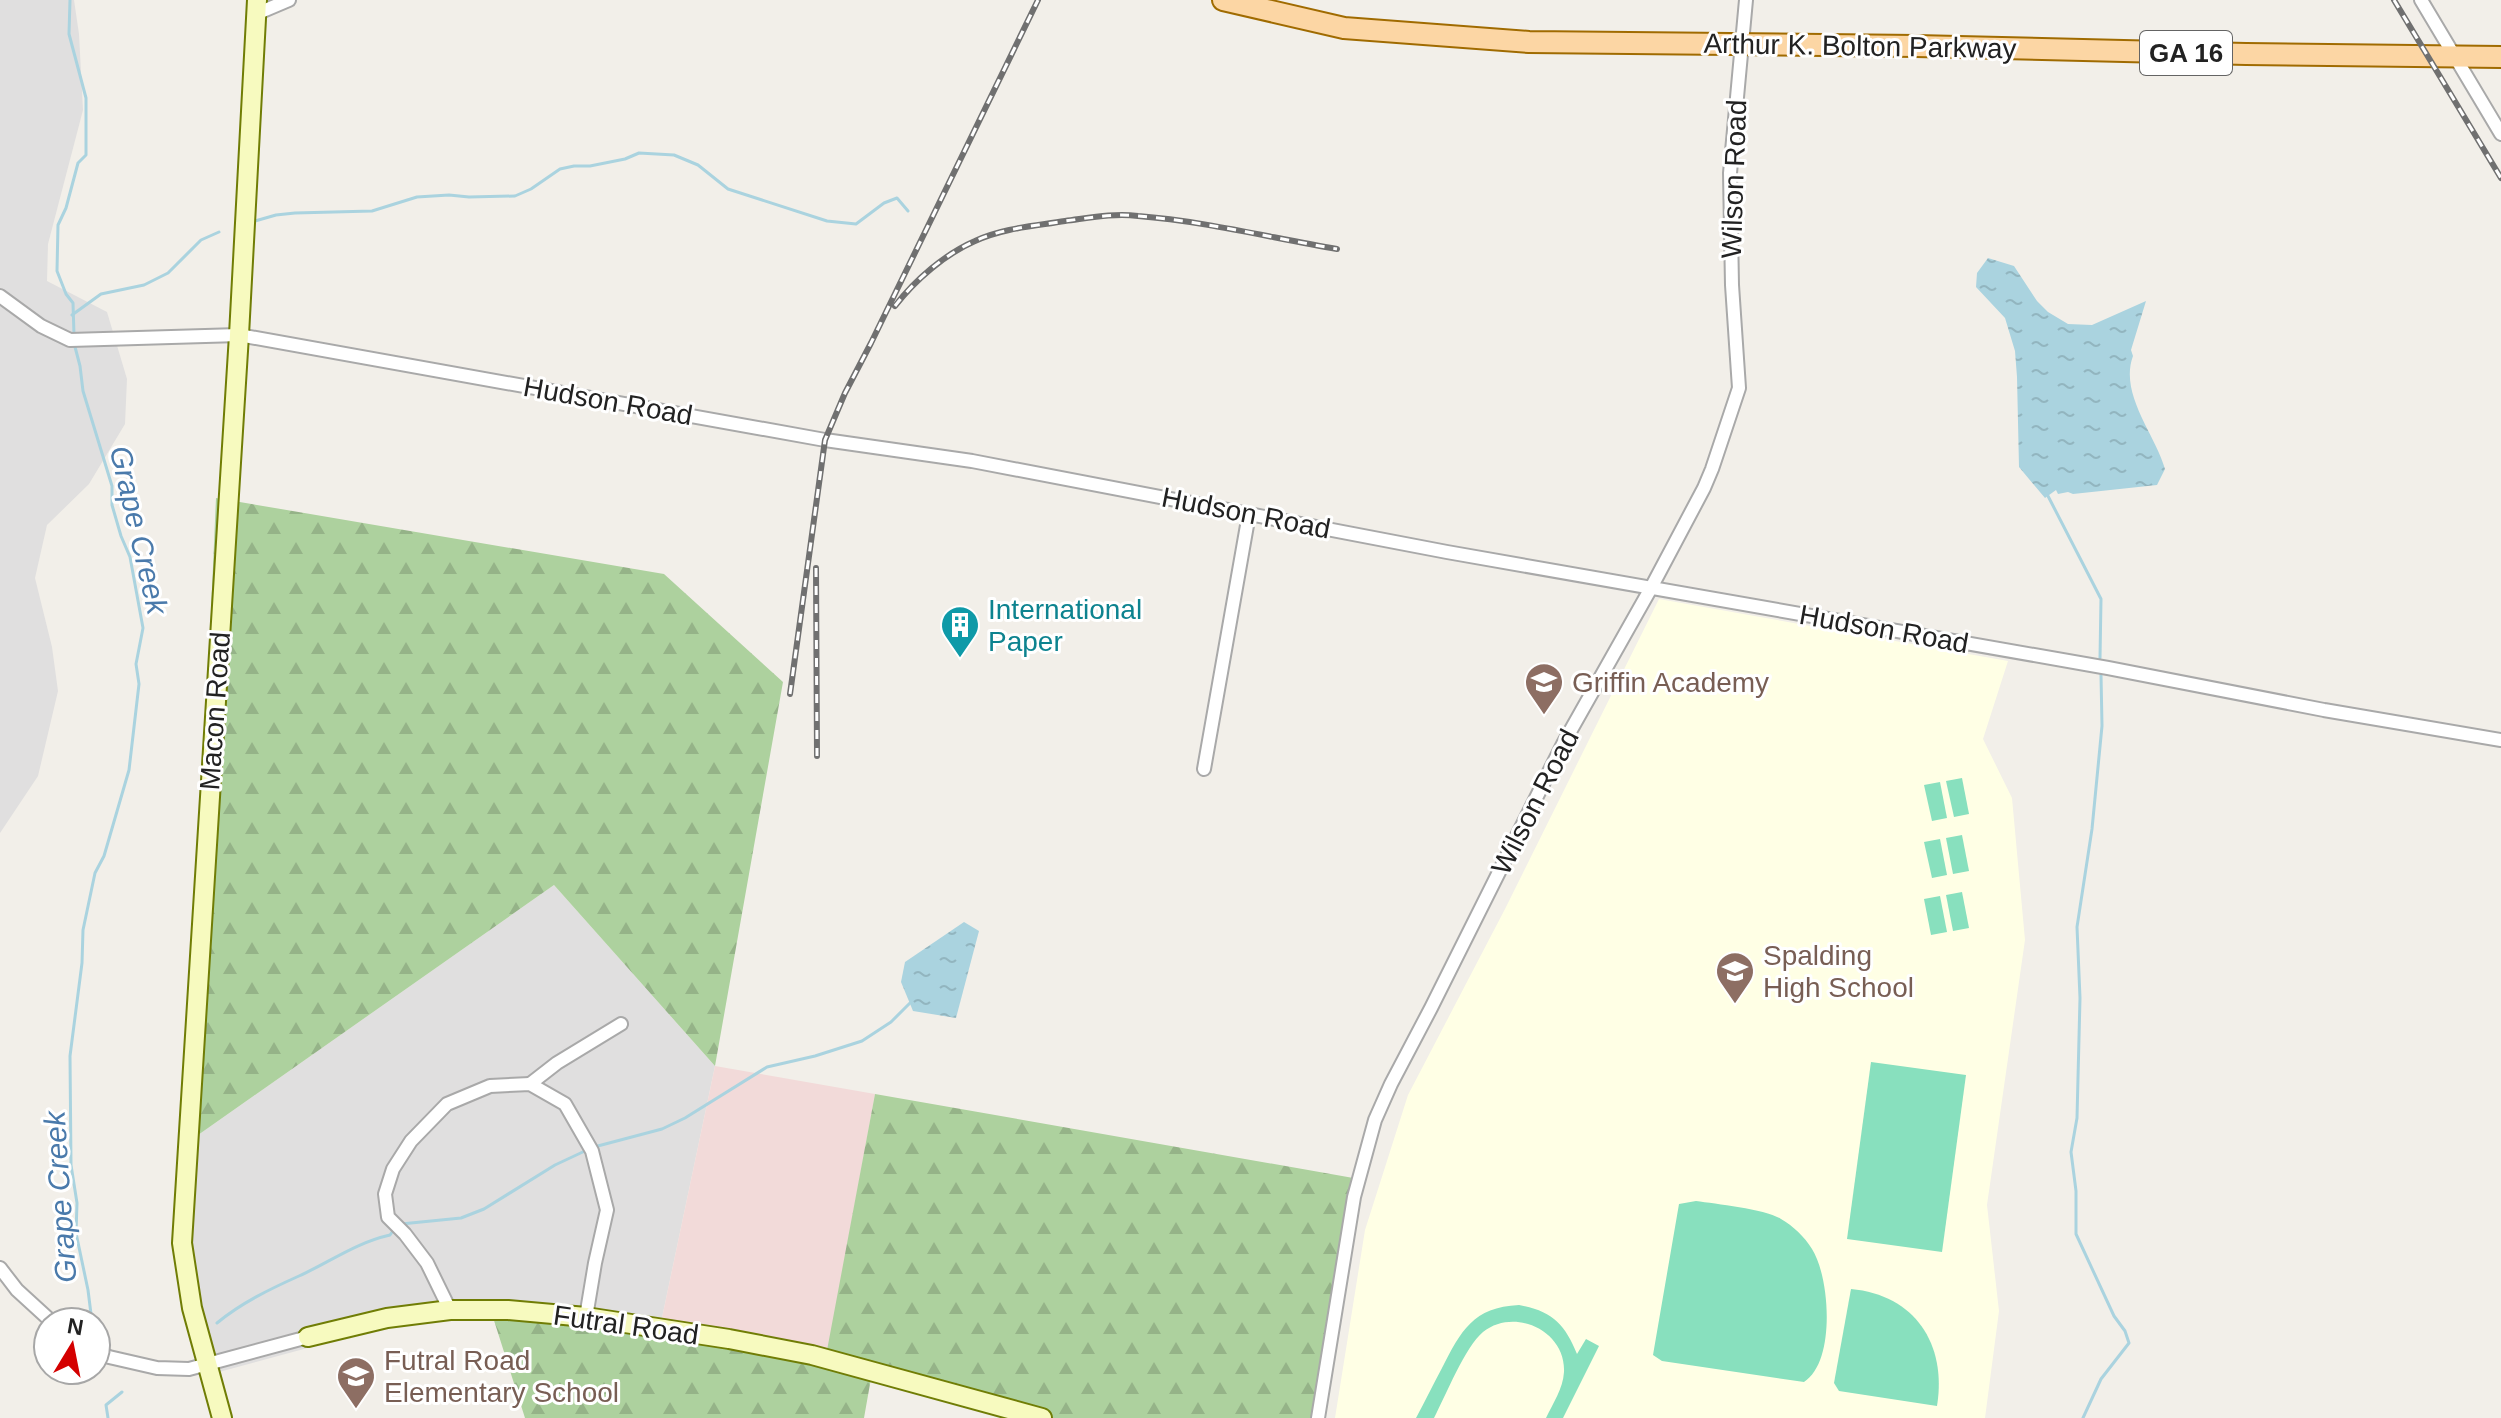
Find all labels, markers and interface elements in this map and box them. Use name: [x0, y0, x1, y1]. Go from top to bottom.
street label: Arthur K. Bolton Parkway: [1703, 28, 2017, 64]
road number: GA 16: [2140, 31, 2232, 75]
street label: Wilson Road: [1716, 99, 1752, 259]
street label: Hudson Road: [521, 371, 695, 431]
water label: Grape Creek: [104, 443, 175, 619]
street label: Hudson Road: [1159, 481, 1333, 545]
place label: International Paper: [988, 594, 1142, 657]
street label: Hudson Road: [1797, 599, 1971, 659]
building icon: International Paper: [939, 604, 981, 659]
street label: Macon Road: [194, 631, 236, 791]
school or university icon: Griffin Academy: [1523, 661, 1565, 716]
place label: Griffin Academy: [1572, 667, 1769, 698]
street label: Wilson Road: [1485, 724, 1585, 880]
place label: Spalding High School: [1763, 940, 1914, 1003]
school or university icon: Spalding High School: [1714, 950, 1756, 1005]
water label: Grape Creek: [37, 1108, 82, 1284]
street label: Futral Road: [551, 1299, 701, 1351]
north arrow: [32, 1306, 112, 1386]
text: N: [65, 1313, 85, 1340]
place label: Futral Road Elementary School: [384, 1345, 619, 1408]
school or university icon: Futral Road Elementary School: [335, 1355, 377, 1410]

